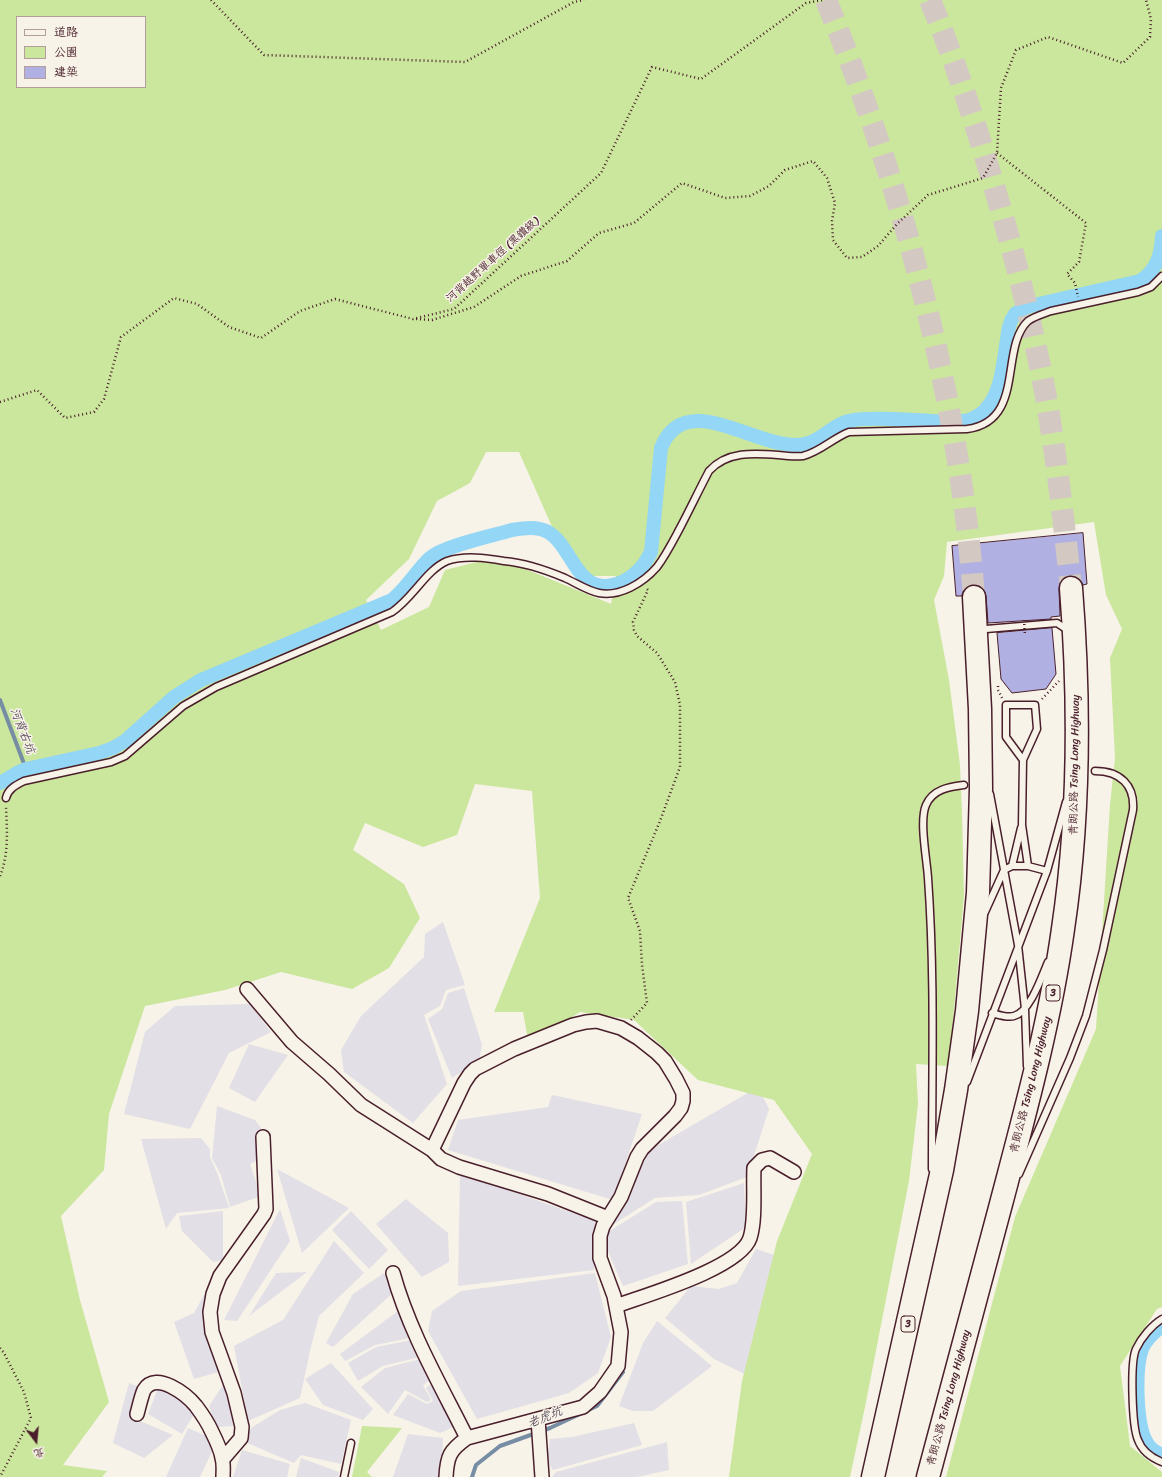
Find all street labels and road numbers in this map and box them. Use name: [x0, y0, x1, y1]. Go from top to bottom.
street label: 河背越野單車徑 (黑鑽級): [444, 215, 542, 305]
street label: 青朗公路 Tsing Long Highway: [1067, 695, 1083, 835]
road number: 3: [1046, 985, 1060, 1001]
street label: 青朗公路 Tsing Long Highway: [1008, 1015, 1054, 1155]
road number: 3: [901, 1316, 915, 1332]
street label: 青朗公路 Tsing Long Highway: [924, 1328, 974, 1468]

